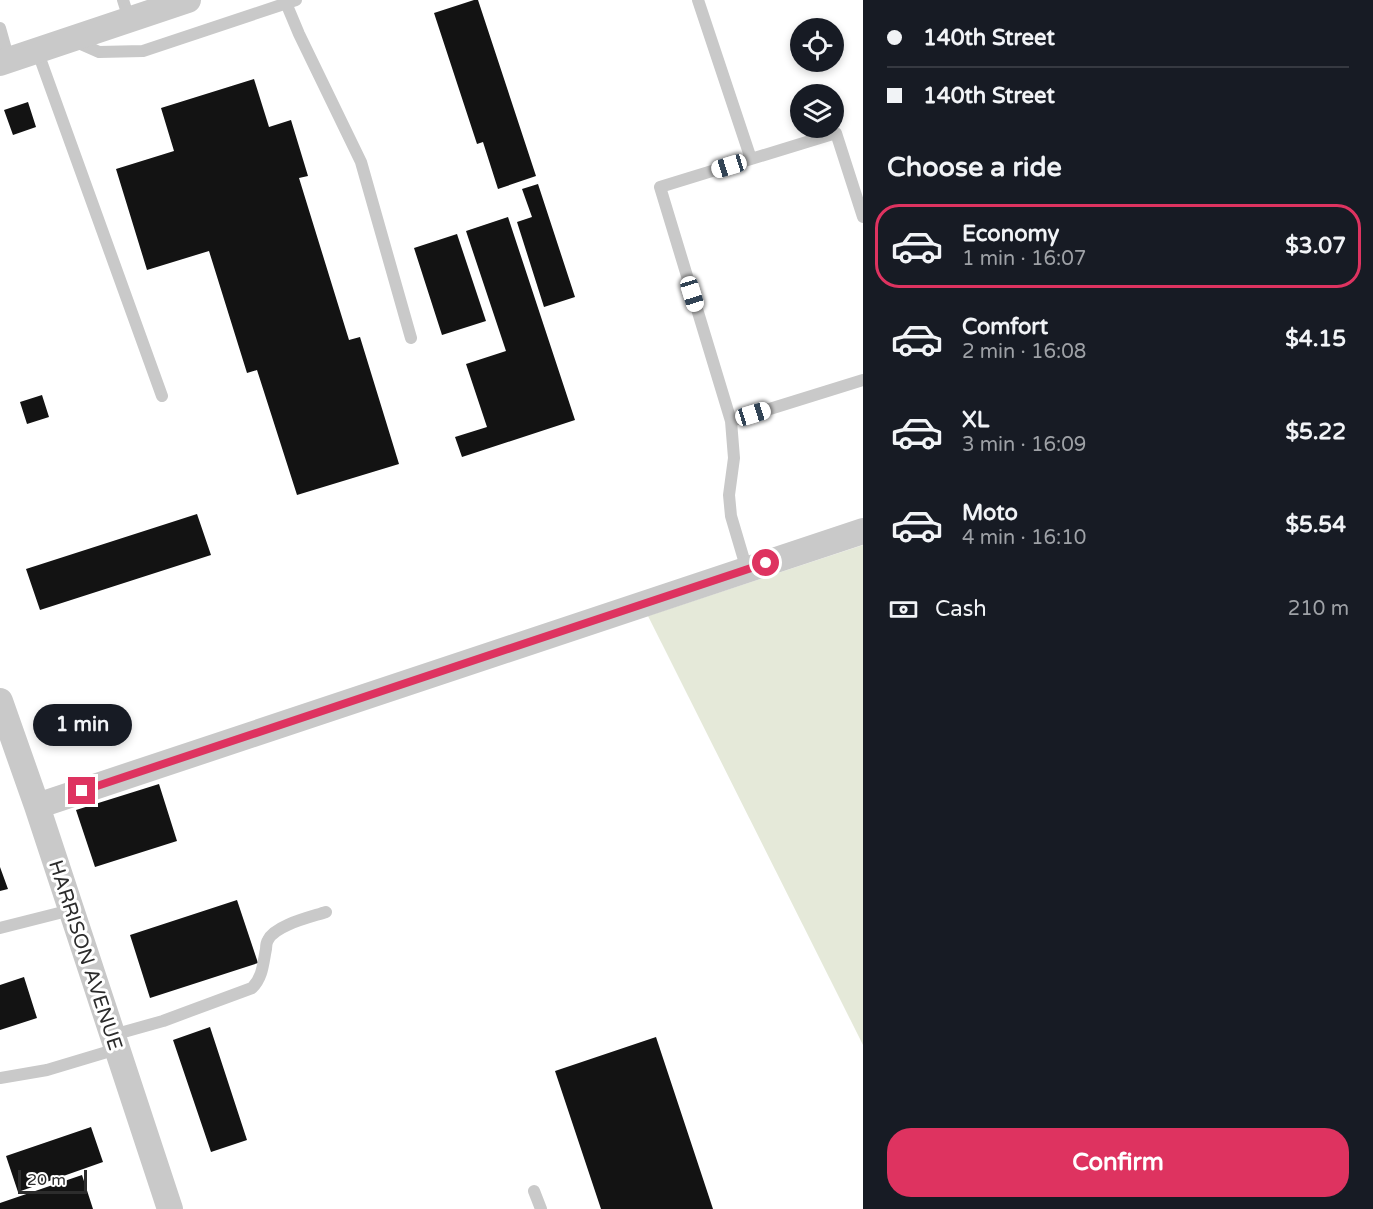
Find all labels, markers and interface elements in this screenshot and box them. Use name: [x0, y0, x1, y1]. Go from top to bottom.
map controls: [790, 18, 844, 138]
button: locate: [790, 18, 844, 72]
text: 140th Street: [923, 25, 1055, 51]
text: 140th Street: [923, 83, 1055, 109]
button: layers: [790, 84, 844, 138]
text: Choose a ride: [887, 151, 1062, 184]
car: [709, 152, 749, 180]
icon: car: [890, 219, 944, 273]
text: Economy: [962, 221, 1059, 247]
text: $3.07: [1285, 233, 1346, 259]
text: 1 min · 16:07: [962, 247, 1086, 271]
car: [678, 274, 706, 314]
icon: car: [890, 312, 944, 366]
text: Comfort: [962, 314, 1048, 340]
text: $4.15: [1285, 326, 1346, 352]
text: 2 min · 16:08: [962, 340, 1086, 364]
car: [733, 400, 773, 428]
icon: car: [890, 405, 944, 459]
text: XL: [962, 407, 989, 433]
text: $5.22: [1285, 419, 1346, 445]
text: 3 min · 16:09: [962, 433, 1086, 457]
icon: car: [890, 498, 944, 552]
text: Moto: [962, 500, 1018, 526]
text: $5.54: [1285, 512, 1346, 538]
text: 4 min · 16:10: [962, 526, 1086, 550]
route start: [752, 549, 779, 576]
icon: cash: [887, 593, 920, 626]
text: Cash: [935, 596, 987, 622]
text: 210 m: [1288, 597, 1349, 621]
callout: 1 min: [32, 704, 132, 746]
text: 1 min: [56, 713, 109, 737]
route end: [68, 777, 95, 804]
street label: HARRISON AVENUE: [43, 857, 127, 1053]
button: Confirm: [887, 1128, 1349, 1197]
scale bar: [18, 1167, 87, 1194]
text: 20 m: [27, 1170, 66, 1190]

